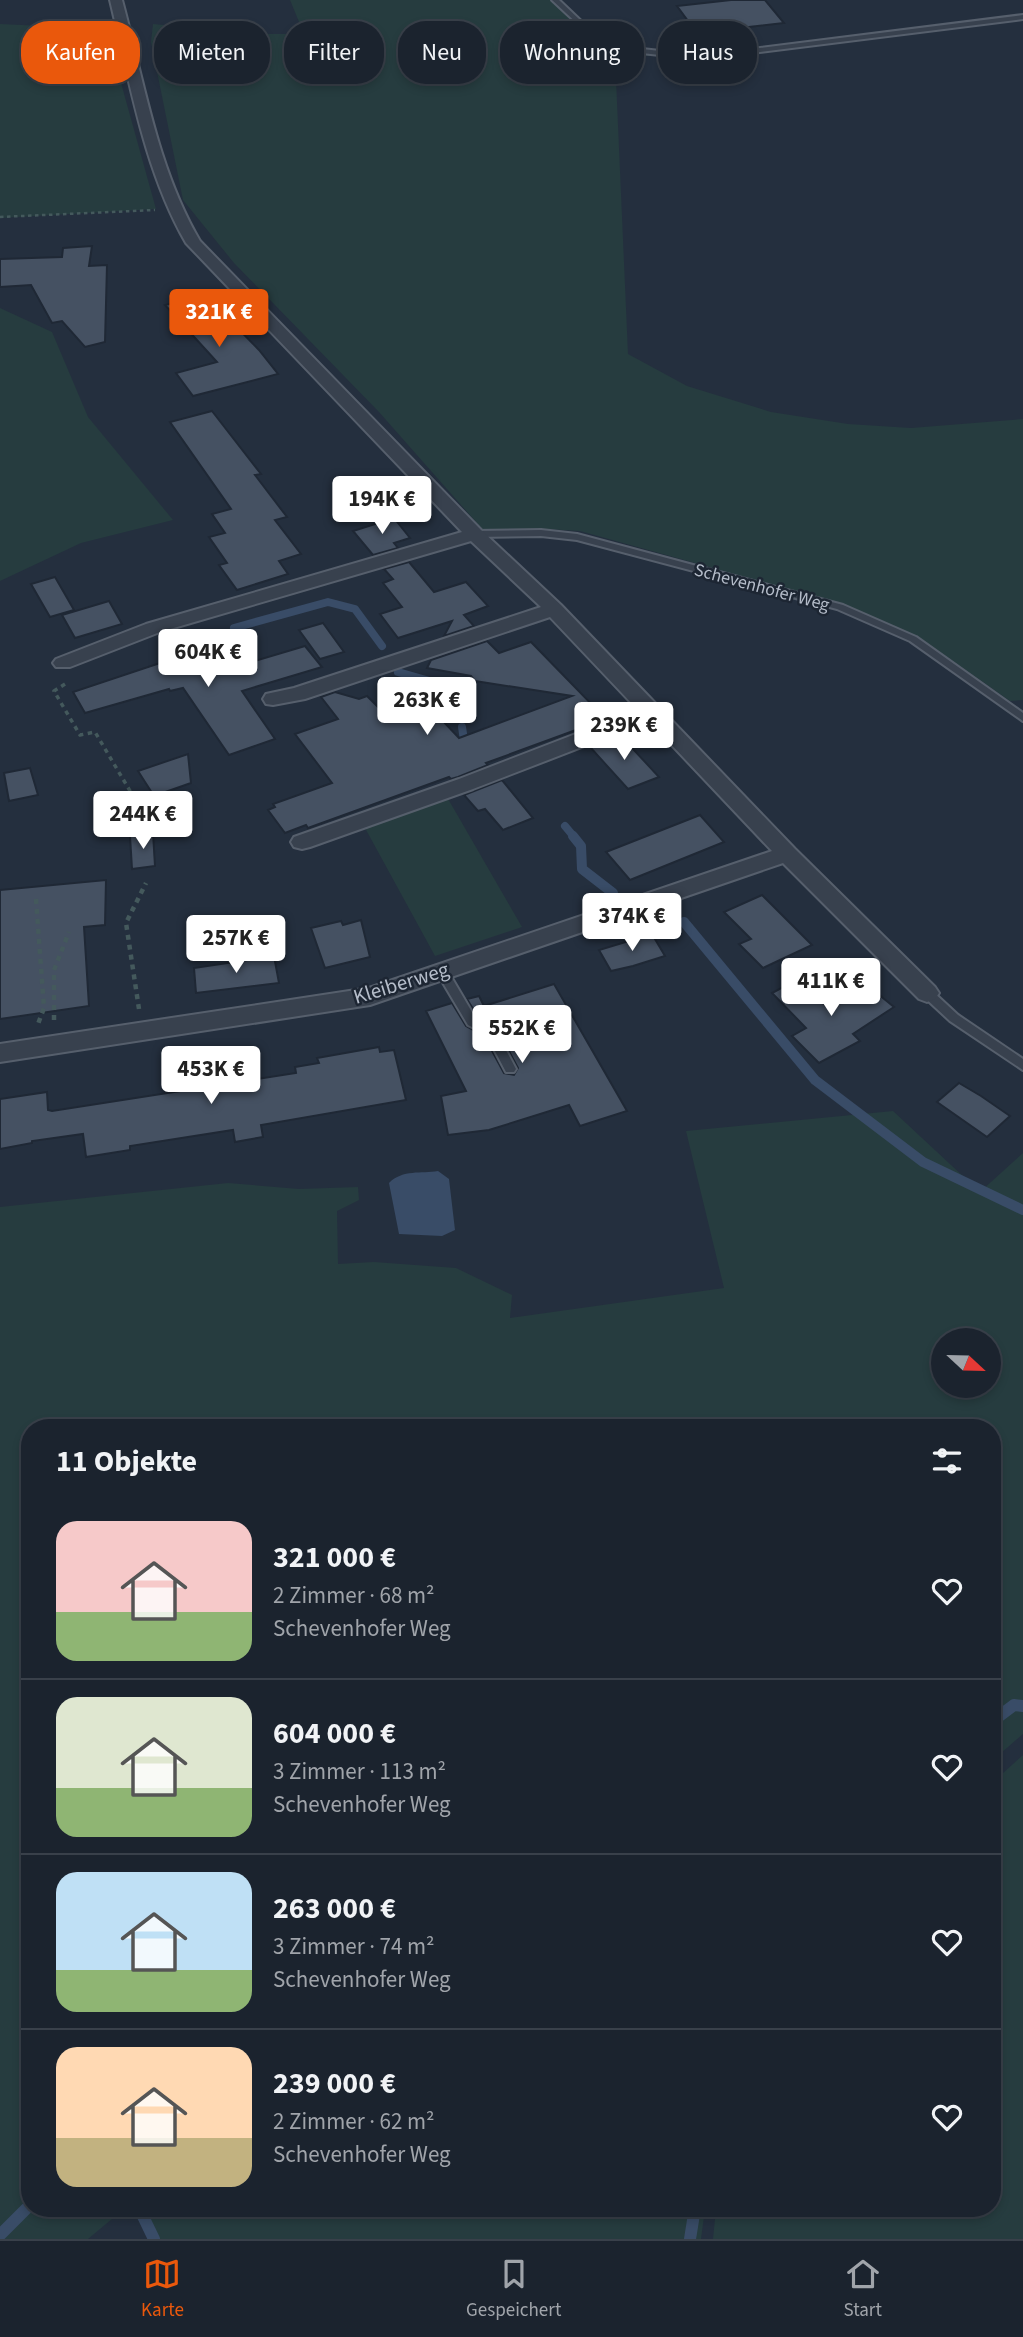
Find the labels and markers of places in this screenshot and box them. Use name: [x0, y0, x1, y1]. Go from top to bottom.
pin: 321K €: [162, 290, 276, 349]
pin: 194K €: [325, 476, 439, 536]
pin: 604K €: [151, 630, 265, 689]
pin: 263K €: [370, 678, 484, 737]
pin: 239K €: [567, 702, 681, 762]
pin: 244K €: [86, 792, 200, 851]
pin: 374K €: [575, 894, 689, 953]
pin: 257K €: [179, 916, 293, 975]
pin: 411K €: [774, 958, 888, 1018]
pin: 552K €: [465, 1006, 579, 1065]
pin: 453K €: [154, 1046, 268, 1106]

